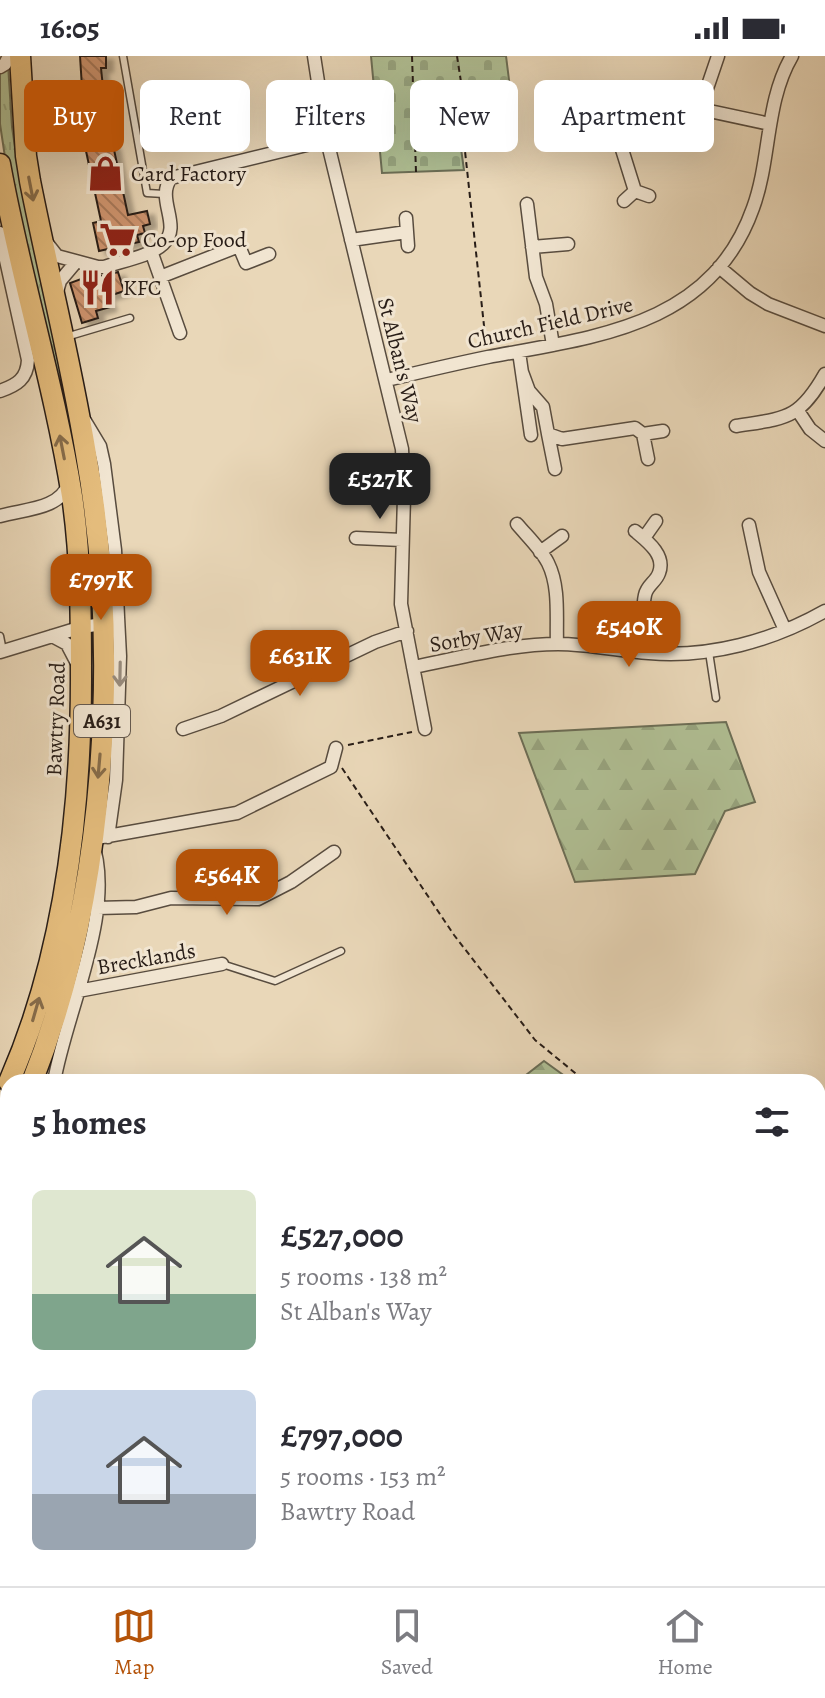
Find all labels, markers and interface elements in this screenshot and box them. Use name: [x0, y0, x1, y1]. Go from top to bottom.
text: 16:05: [40, 8, 100, 48]
chip: Buy: [24, 80, 124, 152]
chip: Rent: [140, 80, 250, 152]
chip: Filters: [266, 80, 394, 152]
chip: New: [410, 80, 518, 152]
chip: Apartment: [534, 80, 714, 152]
shop icon: Card Factory: [86, 154, 124, 192]
place label: Card Factory: [131, 159, 246, 189]
one-way arrow: [25, 176, 40, 202]
supermarket icon: Co-op Food: [98, 220, 136, 258]
place label: Co-op Food: [143, 225, 247, 255]
restaurant icon: KFC: [78, 268, 116, 306]
place label: KFC: [123, 273, 162, 303]
street label: Church Field Drive: [465, 289, 636, 357]
street label: St Alban's Way: [370, 294, 430, 426]
one-way arrow: [54, 434, 69, 460]
pin: £527K: [324, 453, 436, 521]
text: £527K: [347, 461, 413, 496]
pin: £797K: [45, 554, 157, 622]
text: £797K: [69, 562, 133, 597]
pin: £540K: [573, 601, 685, 669]
text: £540K: [596, 609, 662, 644]
street label: Sorby Way: [427, 614, 525, 660]
pin: £631K: [244, 630, 356, 698]
text: £631K: [268, 638, 332, 673]
one-way arrow: [112, 660, 127, 687]
street label: Bawtry Road: [39, 661, 73, 777]
road number: A631: [74, 705, 130, 737]
one-way arrow: [91, 752, 106, 779]
pin: £564K: [171, 849, 283, 917]
text: £564K: [194, 857, 260, 892]
street label: Brecklands: [95, 936, 198, 982]
one-way arrow: [29, 996, 44, 1022]
text: 5 homes: [32, 1099, 147, 1146]
icon: filters: [750, 1100, 794, 1144]
text: £527,000: [280, 1212, 404, 1259]
icon: home: [96, 1222, 192, 1318]
text: 5 rooms · 138 m²: [280, 1259, 447, 1294]
text: St Alban's Way: [280, 1294, 432, 1329]
text: £797,000: [280, 1412, 403, 1459]
icon: home: [96, 1422, 192, 1518]
text: 5 rooms · 153 m²: [280, 1459, 446, 1494]
text: Bawtry Road: [280, 1494, 415, 1529]
tab: Map: [112, 1604, 156, 1682]
tab: Saved: [381, 1604, 433, 1682]
tab: Home: [657, 1604, 713, 1682]

